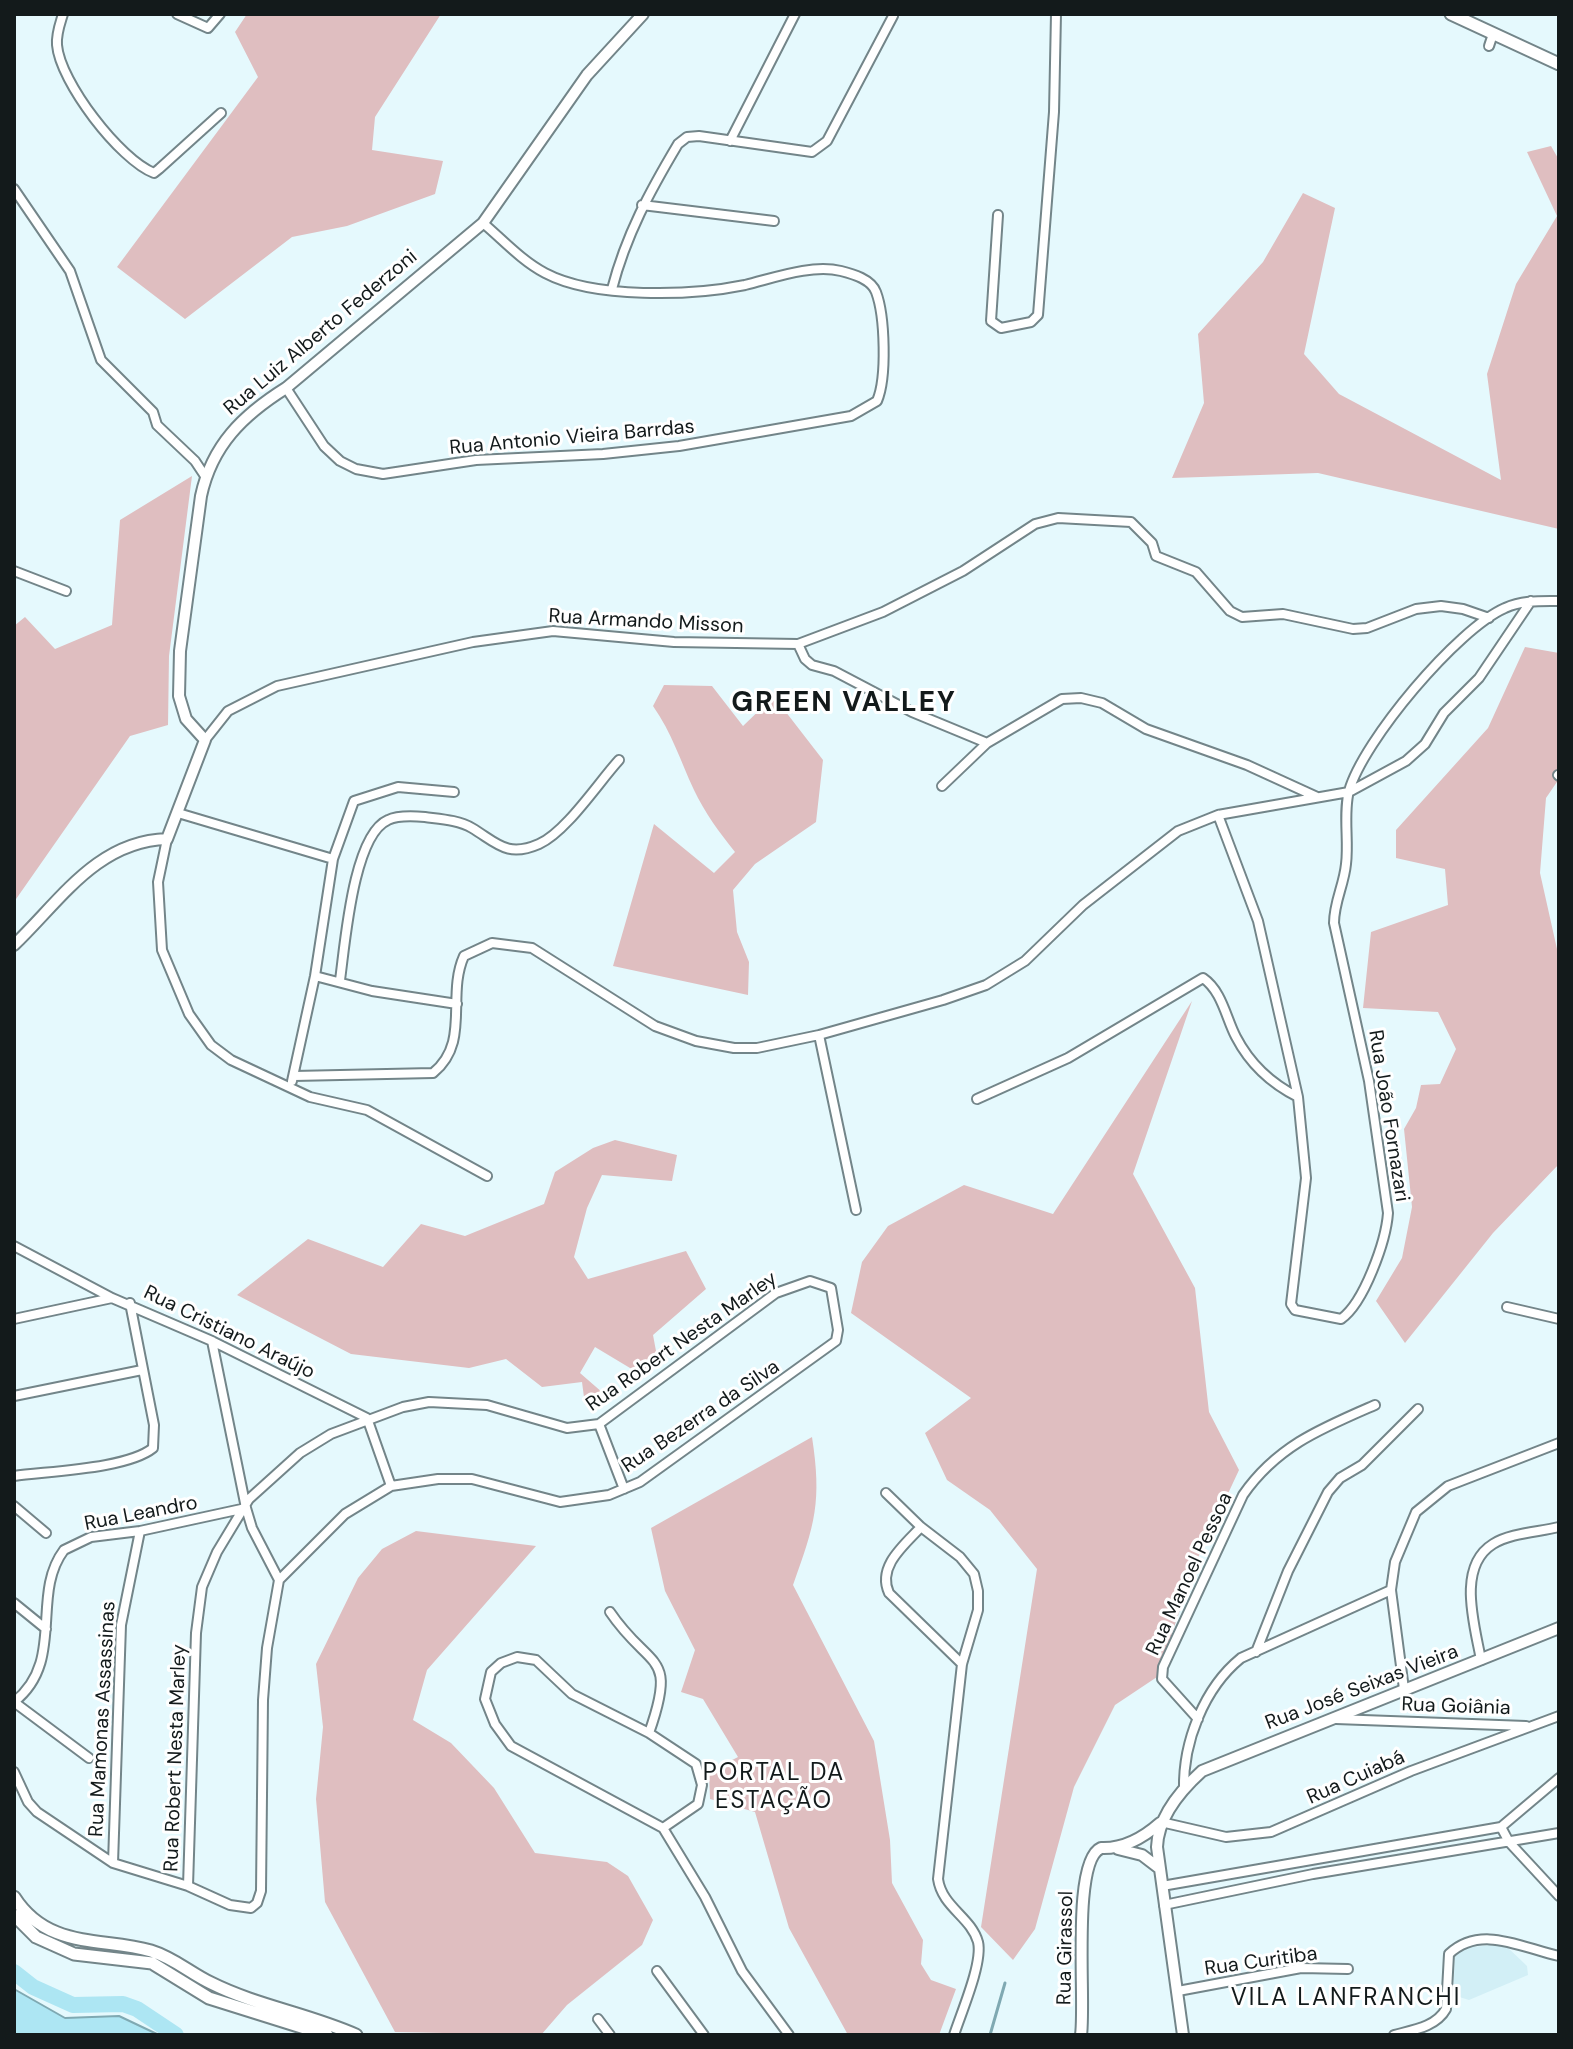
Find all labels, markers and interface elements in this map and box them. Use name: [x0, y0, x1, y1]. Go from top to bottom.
street label: Rua Luiz Alberto Federzoni: [220, 245, 422, 421]
street label: Rua Antonio Vieira Barrdas: [448, 415, 696, 461]
street label: Rua Armando Misson: [548, 605, 744, 639]
district label: GREEN VALLEY: [731, 687, 957, 721]
street label: Rua João Fornazari: [1363, 1028, 1413, 1204]
street label: Rua Robert Nesta Marley: [582, 1267, 782, 1417]
street label: Rua Cristiano Araújo: [139, 1281, 319, 1385]
street label: Rua Bezerra da Silva: [618, 1355, 784, 1479]
street label: Rua Manoel Pessoa: [1142, 1489, 1238, 1659]
street label: Rua Leandro: [82, 1491, 200, 1537]
street label: Rua Mamonas Assassinas: [85, 1600, 121, 1838]
street label: Rua José Seixas Vieira: [1262, 1640, 1462, 1736]
street label: Rua Robert Nesta Marley: [160, 1644, 192, 1872]
street label: Rua Goiânia: [1401, 1693, 1511, 1721]
street label: Rua Cuiabá: [1303, 1746, 1409, 1810]
district label: PORTAL DA ESTAÇÃO: [703, 1760, 845, 1816]
street label: Rua Girassol: [1053, 1891, 1079, 2005]
street label: Rua Curitiba: [1203, 1942, 1319, 1982]
district label: VILA LANFRANCHI: [1231, 1985, 1461, 2013]

